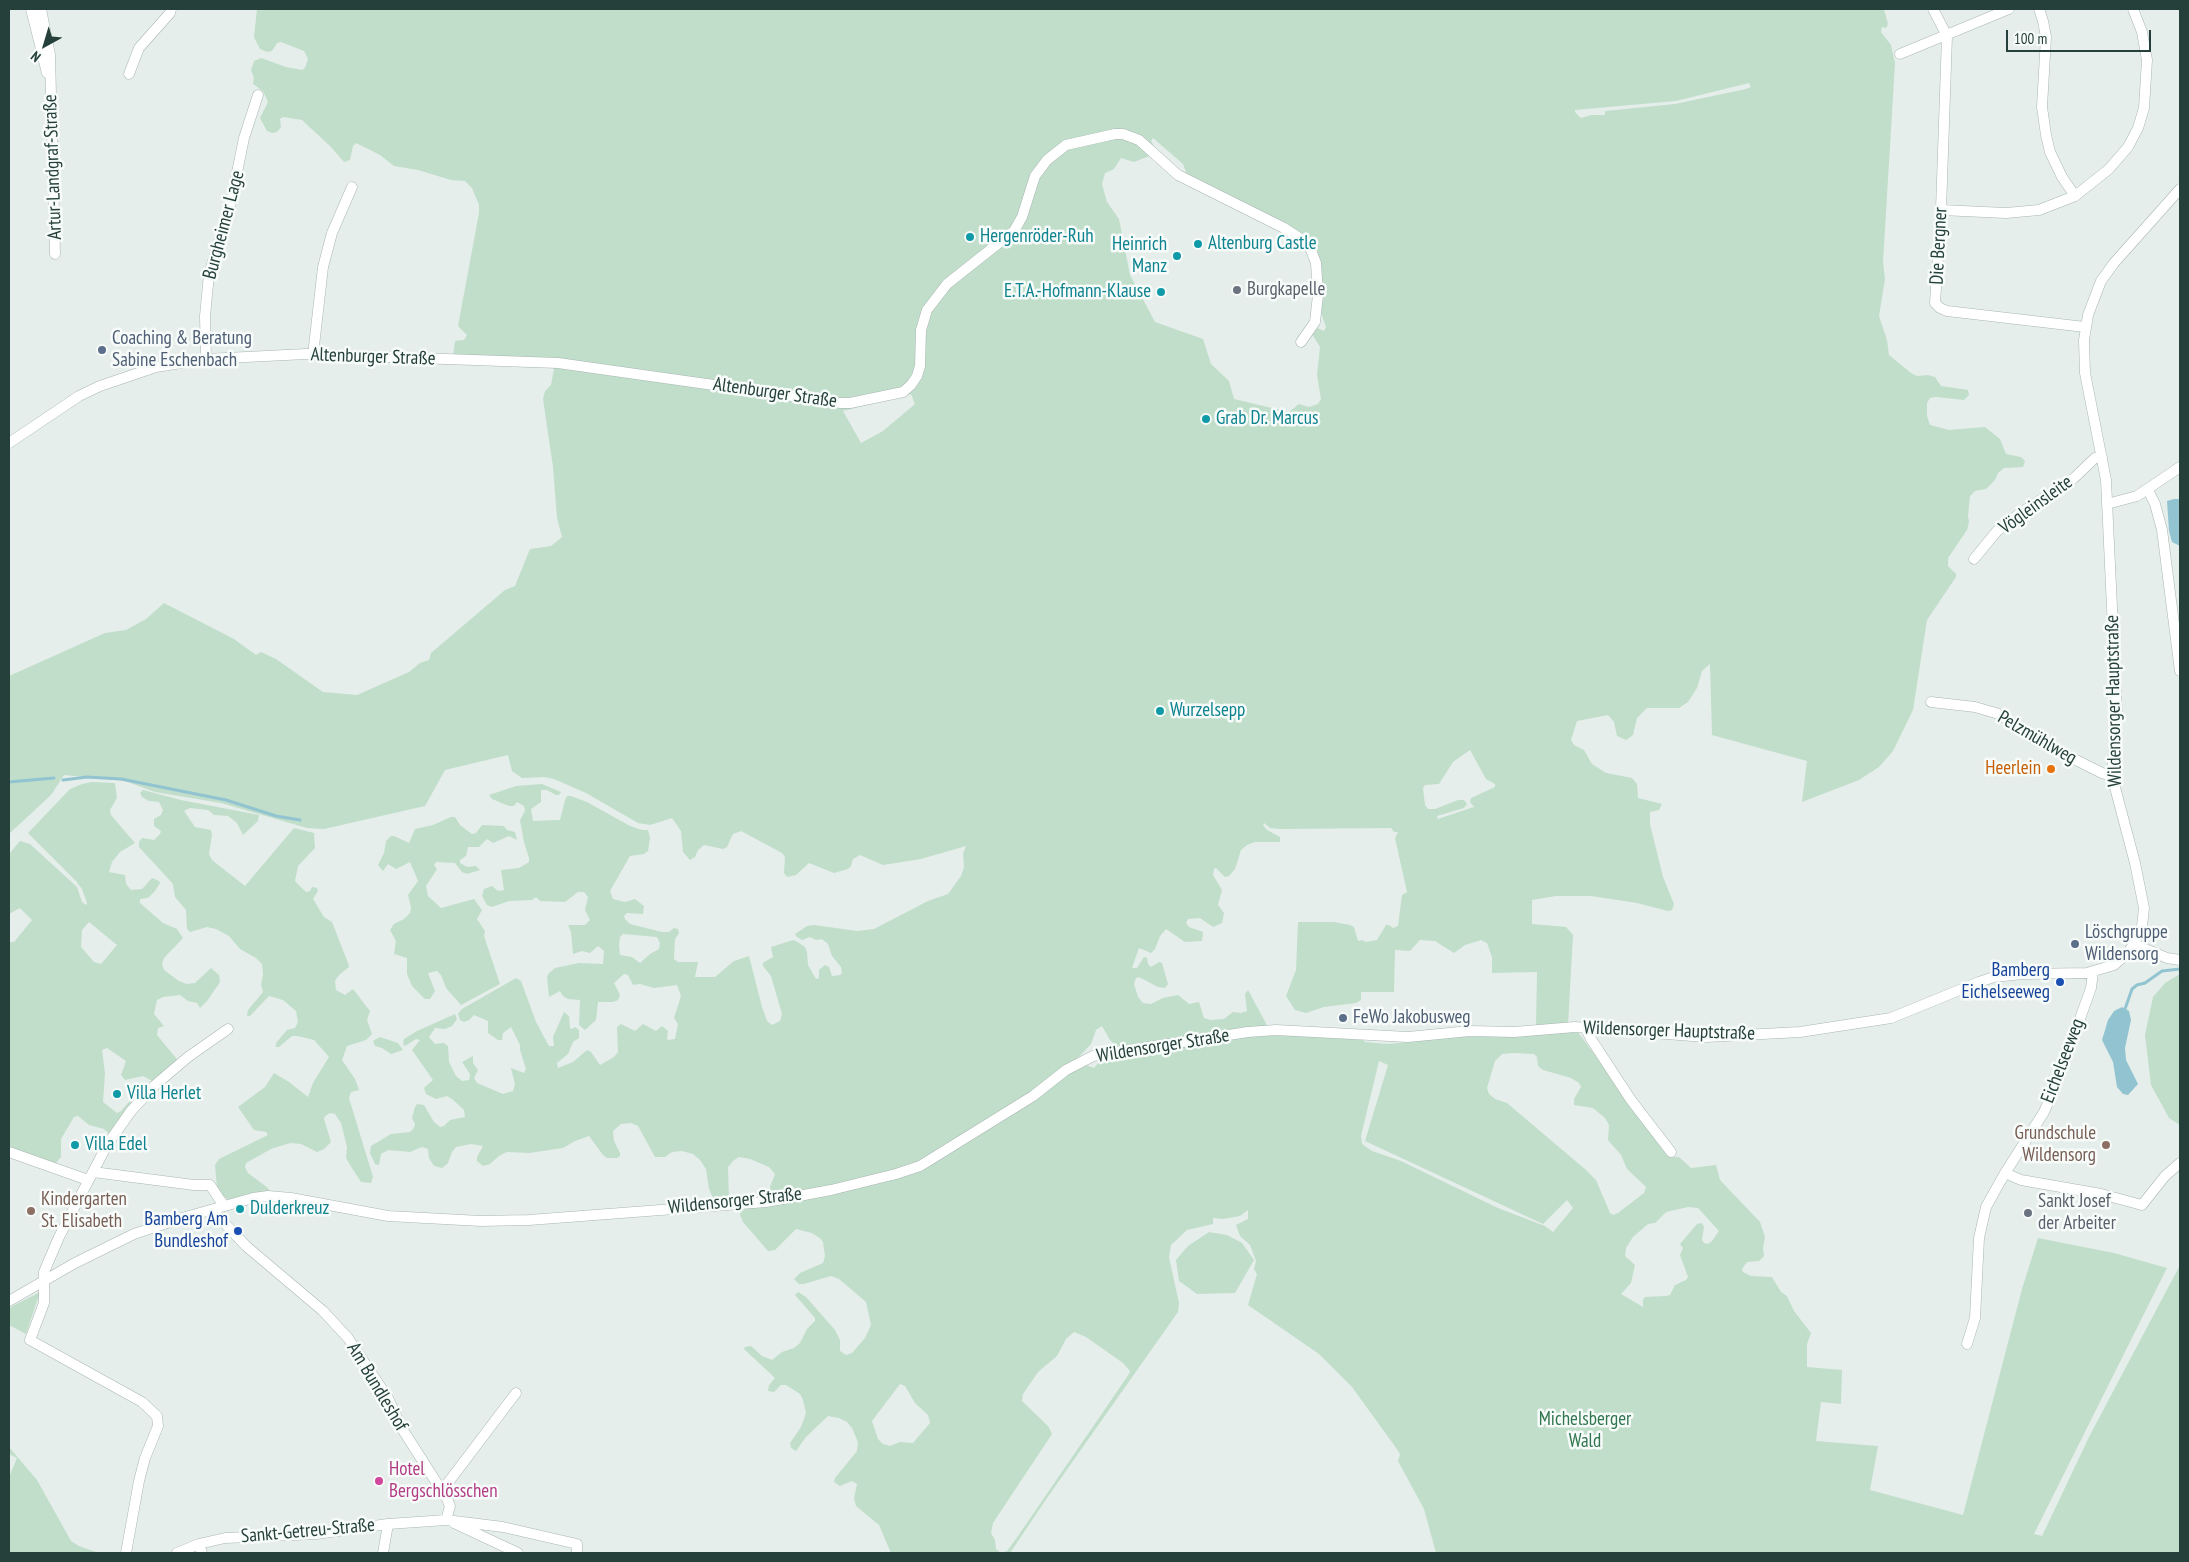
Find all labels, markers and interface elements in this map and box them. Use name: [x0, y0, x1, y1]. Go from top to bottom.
north arrow: [20, 20, 70, 70]
scale bar: [2009, 20, 2154, 52]
text: 100 m: [2014, 29, 2047, 48]
text: N: [27, 47, 44, 66]
street label: Artur-Landgraf-Straße: [39, 94, 67, 240]
street label: Burgheimer Lage: [199, 168, 249, 282]
street label: Die Bergner: [1926, 207, 1952, 285]
place label: Hergenröder-Ruh: [980, 226, 1094, 248]
marker: Hergenröder-Ruh: [964, 231, 976, 243]
place label: Altenburg Castle: [1208, 233, 1317, 255]
place label: Heinrich Manz: [1112, 234, 1167, 278]
marker: Altenburg Castle: [1192, 238, 1204, 250]
marker: Heinrich Manz: [1171, 250, 1183, 262]
place label: Burgkapelle: [1247, 279, 1325, 301]
place label: E.T.A.-Hofmann-Klause: [1004, 281, 1151, 303]
marker: Burgkapelle: [1231, 284, 1243, 296]
marker: E.T.A.-Hofmann-Klause: [1155, 286, 1167, 298]
place label: Coaching & Beratung Sabine Eschenbach: [112, 328, 252, 372]
street label: Altenburger Straße: [310, 343, 436, 371]
marker: Coaching & Beratung Sabine Eschenbach: [96, 344, 108, 356]
street label: Altenburger Straße: [712, 373, 838, 413]
place label: Grab Dr. Marcus: [1216, 408, 1318, 430]
marker: Grab Dr. Marcus: [1200, 413, 1212, 425]
street label: Vögleinsleite: [1995, 471, 2077, 539]
street label: Wildensorger Hauptstraße: [2101, 615, 2127, 787]
place label: Wurzelsepp: [1170, 700, 1245, 722]
marker: Wurzelsepp: [1154, 705, 1166, 717]
street label: Pelzmühlweg: [1993, 706, 2081, 770]
place label: Heerlein: [1985, 758, 2041, 780]
marker: Heerlein: [2045, 763, 2057, 775]
place label: Löschgruppe Wildensorg: [2085, 922, 2168, 966]
marker: Löschgruppe Wildensorg: [2069, 938, 2081, 950]
place label: Bamberg Eichelseeweg: [1962, 960, 2050, 1004]
marker: Bamberg Eichelseeweg: [2054, 976, 2066, 988]
place label: FeWo Jakobusweg: [1353, 1007, 1470, 1029]
marker: FeWo Jakobusweg: [1337, 1012, 1349, 1024]
street label: Eichelseeweg: [2037, 1016, 2089, 1106]
street label: Wildensorger Hauptstraße: [1583, 1017, 1755, 1045]
street label: Wildensorger Straße: [1095, 1024, 1231, 1068]
place label: Villa Herlet: [127, 1083, 201, 1105]
marker: Villa Herlet: [111, 1088, 123, 1100]
place label: Grundschule Wildensorg: [2015, 1123, 2096, 1167]
place label: Villa Edel: [85, 1134, 147, 1156]
marker: Villa Edel: [69, 1139, 81, 1151]
marker: Grundschule Wildensorg: [2100, 1139, 2112, 1151]
street label: Wildensorger Straße: [667, 1183, 803, 1219]
place label: Kindergarten St. Elisabeth: [41, 1189, 127, 1233]
place label: Sankt Josef der Arbeiter: [2038, 1191, 2116, 1235]
place label: Dulderkreuz: [250, 1198, 329, 1220]
marker: Dulderkreuz: [234, 1203, 246, 1215]
marker: Kindergarten St. Elisabeth: [25, 1205, 37, 1217]
marker: Sankt Josef der Arbeiter: [2022, 1207, 2034, 1219]
place label: Bamberg Am Bundleshof: [144, 1209, 228, 1253]
marker: Bamberg Am Bundleshof: [232, 1225, 244, 1237]
street label: Am Bundleshof: [342, 1339, 412, 1435]
park label: Michelsberger Wald: [1539, 1409, 1631, 1453]
place label: Hotel Bergschlösschen: [389, 1459, 498, 1503]
marker: Hotel Bergschlösschen: [373, 1475, 385, 1487]
street label: Sankt-Getreu-Straße: [240, 1514, 376, 1548]

